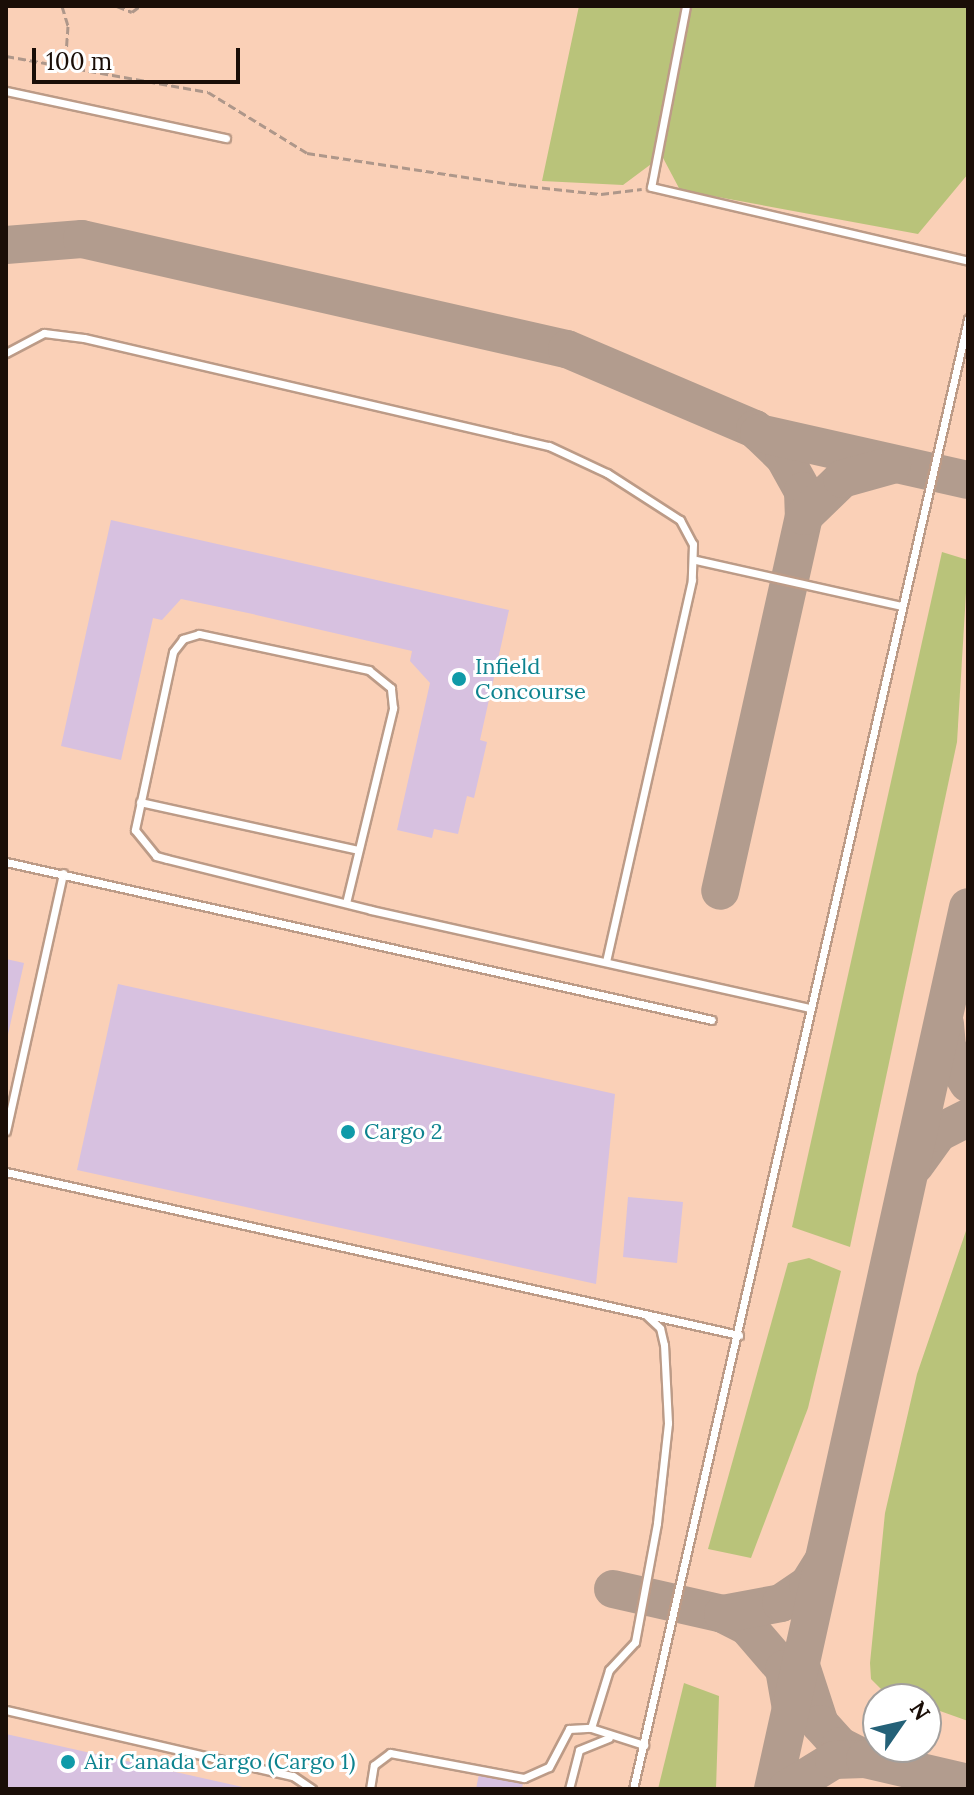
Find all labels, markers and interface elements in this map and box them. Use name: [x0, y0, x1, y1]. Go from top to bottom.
scale bar: [36, 32, 244, 82]
text: 100 m: [46, 46, 112, 77]
place label: Infield Concourse: [475, 653, 586, 704]
marker: Infield Concourse: [450, 670, 468, 688]
place label: Cargo 2: [364, 1119, 443, 1145]
marker: Cargo 2: [339, 1123, 357, 1141]
north arrow: [862, 1683, 942, 1763]
text: N: [904, 1696, 937, 1726]
place label: Air Canada Cargo (Cargo 1): [84, 1749, 355, 1775]
marker: Air Canada Cargo (Cargo 1): [59, 1753, 77, 1771]

